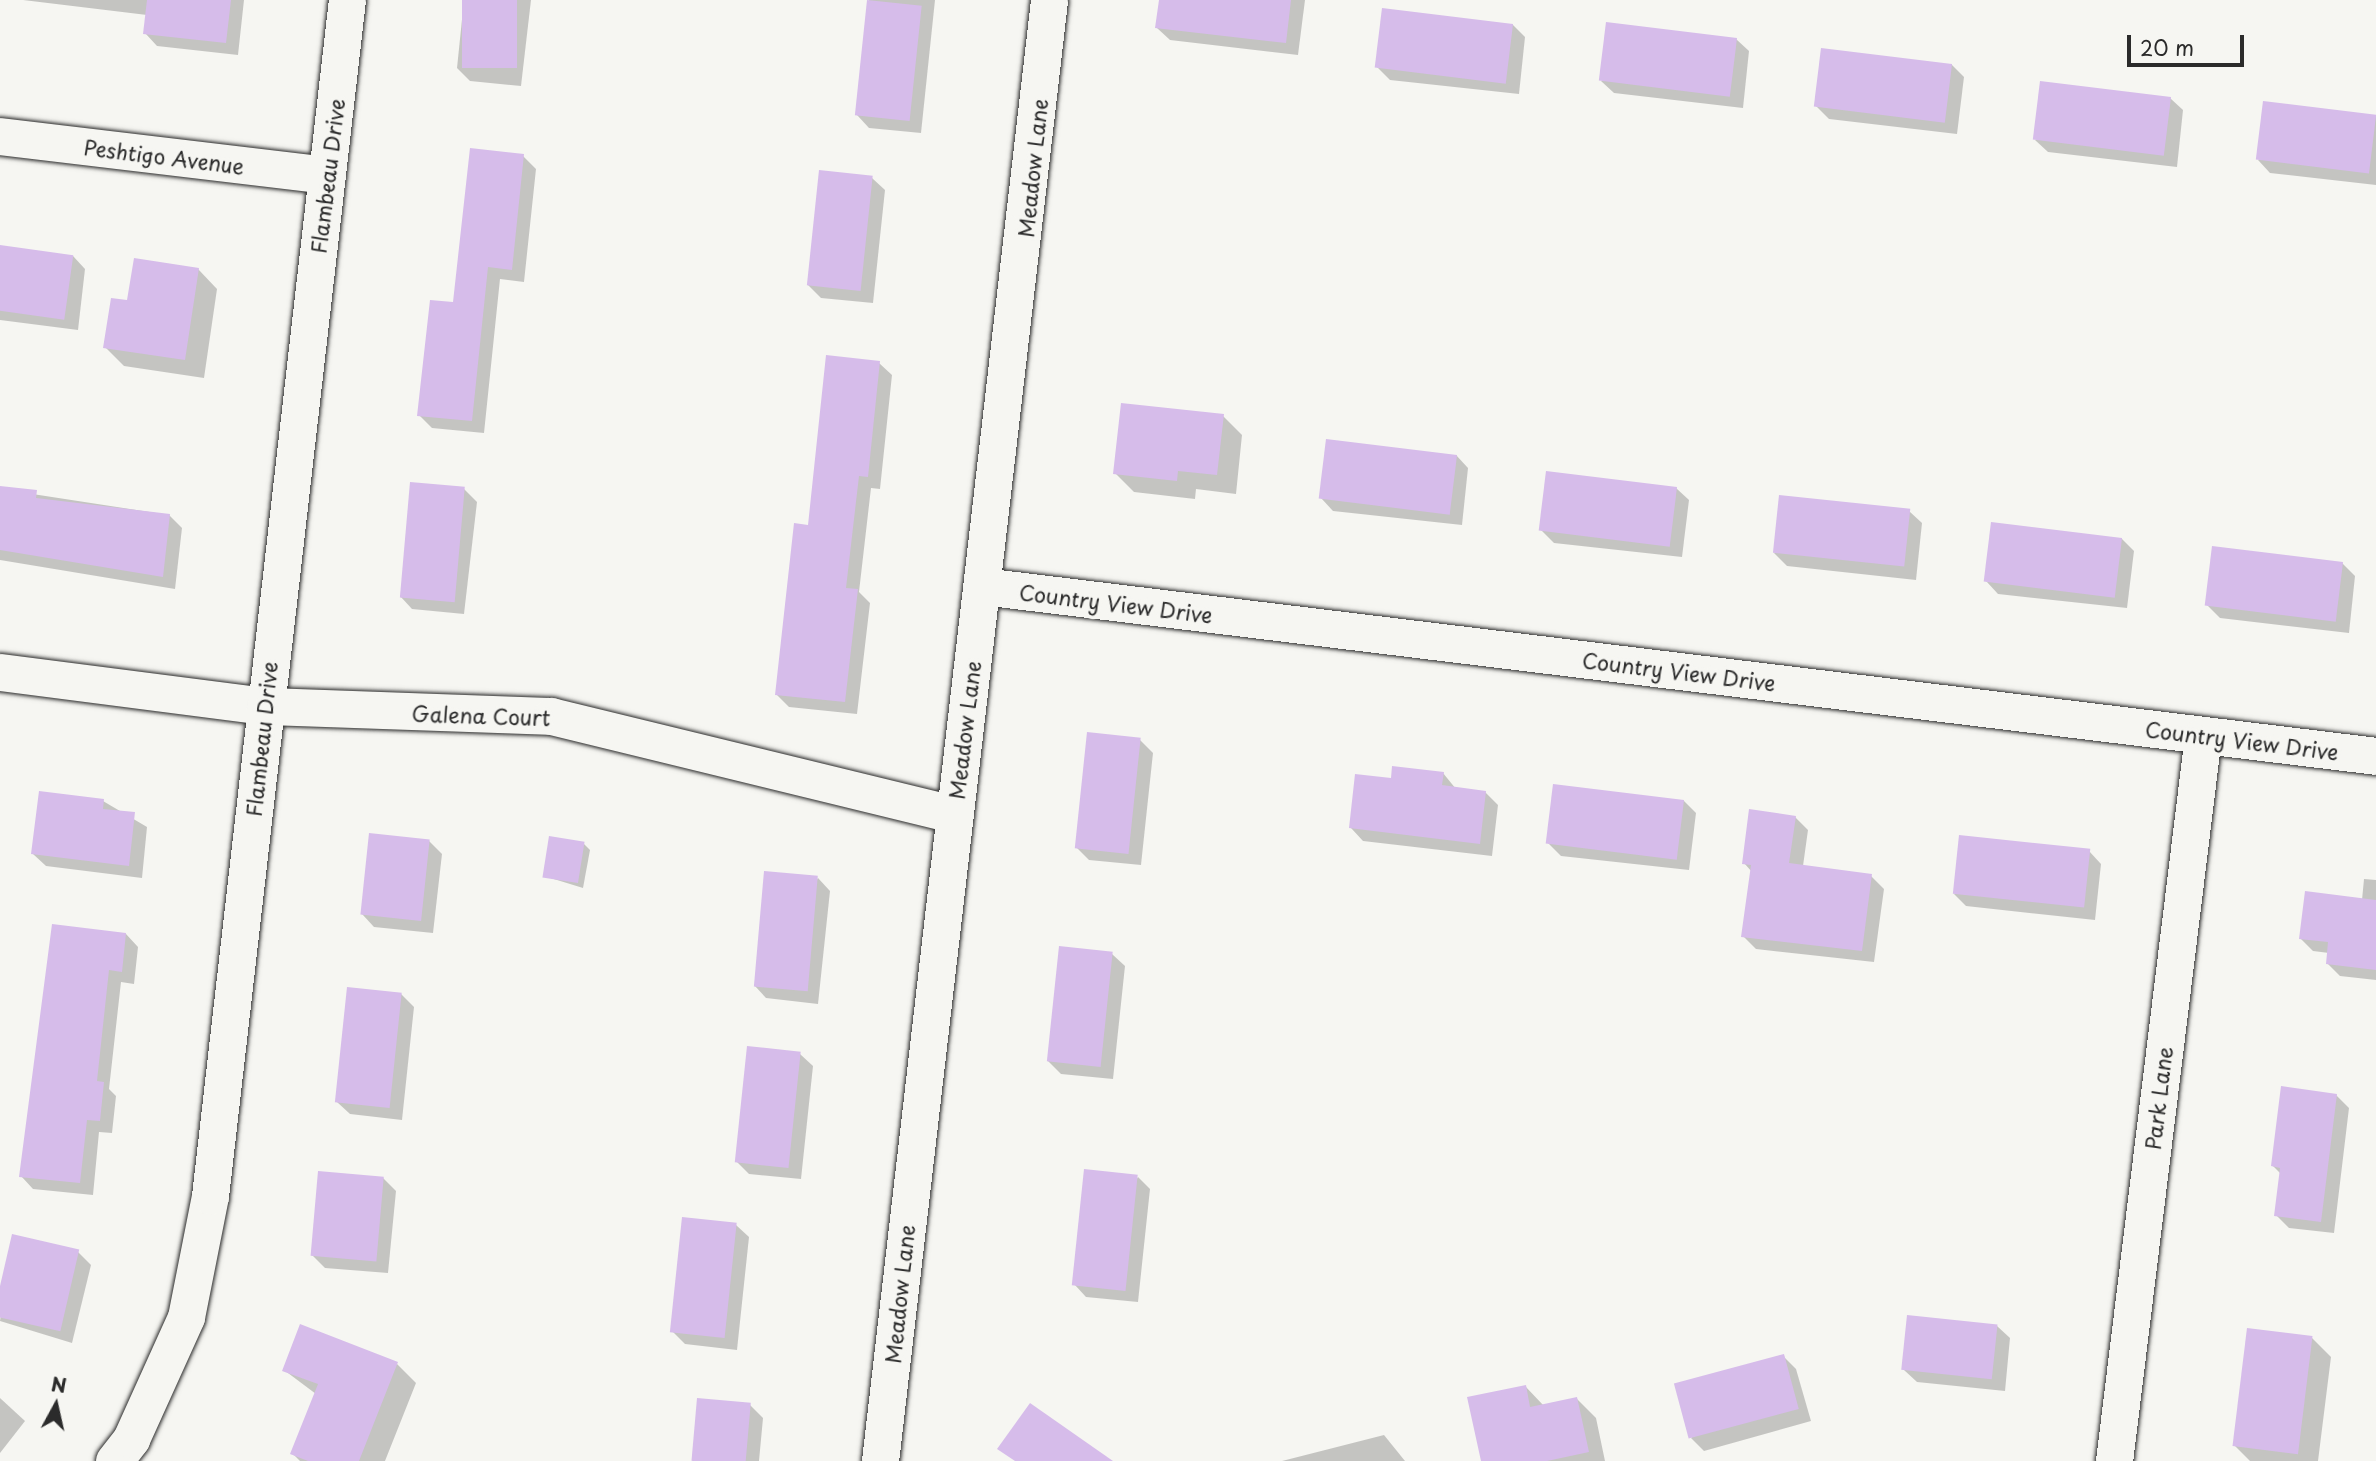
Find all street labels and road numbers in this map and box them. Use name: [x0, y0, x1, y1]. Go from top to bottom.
street label: Flambeau Drive: [305, 96, 349, 256]
street label: Meadow Lane: [1012, 97, 1052, 239]
street label: Peshtigo Avenue: [82, 134, 246, 178]
street label: Country View Drive: [1017, 578, 1215, 628]
street label: Country View Drive: [1580, 646, 1778, 696]
street label: Flambeau Drive: [240, 659, 282, 819]
street label: Meadow Lane: [943, 659, 985, 801]
street label: Galena Court: [412, 700, 550, 730]
street label: Country View Drive: [2143, 715, 2341, 765]
street label: Park Lane: [2139, 1046, 2177, 1150]
street label: Meadow Lane: [879, 1223, 919, 1365]

